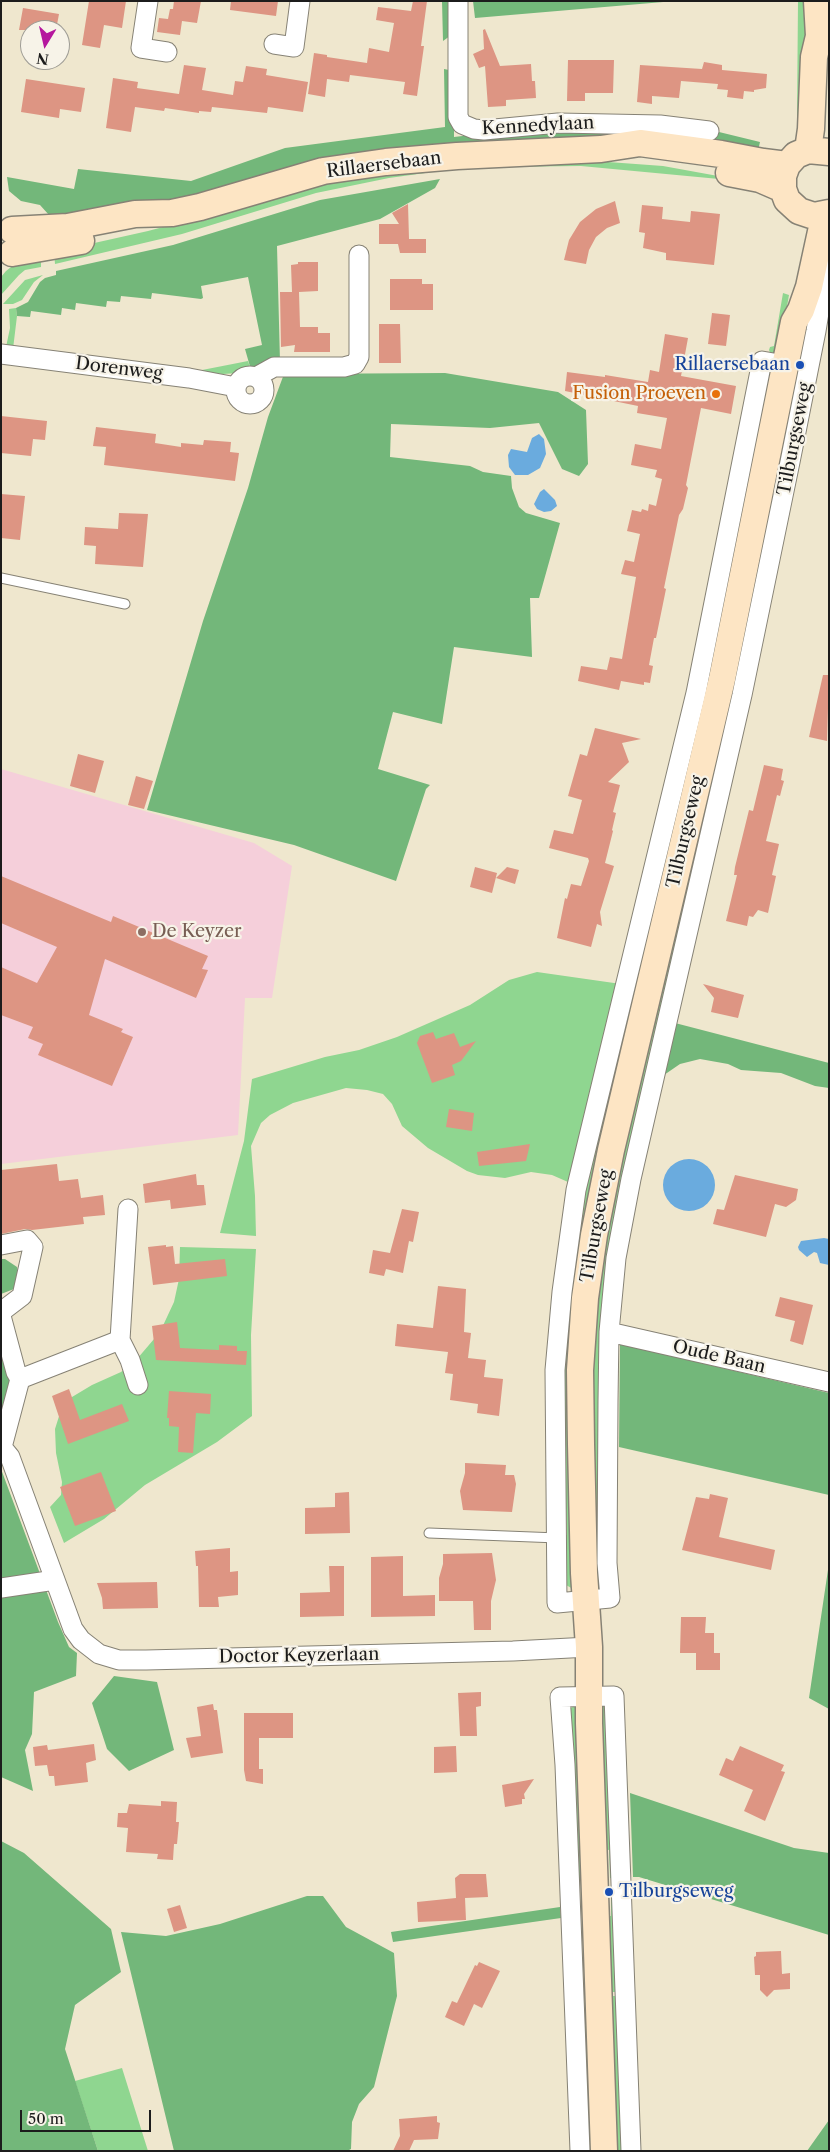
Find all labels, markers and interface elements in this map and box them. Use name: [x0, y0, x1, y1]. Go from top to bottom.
north arrow: [20, 20, 70, 70]
text: N: [35, 49, 50, 69]
street label: Kennedylaan: [481, 112, 595, 140]
street label: Rillaersebaan: [325, 147, 443, 183]
street label: Dorenweg: [74, 353, 164, 385]
place label: Rillaersebaan: [674, 354, 790, 376]
marker: Rillaersebaan: [794, 359, 806, 371]
street label: Tilburgseweg: [773, 381, 817, 497]
place label: Fusion Proeven: [572, 383, 706, 405]
marker: Fusion Proeven: [710, 388, 722, 400]
street label: Tilburgseweg: [663, 774, 709, 890]
place label: De Keyzer: [152, 921, 242, 943]
marker: De Keyzer: [136, 926, 148, 938]
street label: Tilburgseweg: [576, 1168, 618, 1284]
street label: Oude Baan: [670, 1336, 768, 1378]
street label: Doctor Keyzerlaan: [218, 1644, 380, 1668]
place label: Tilburgseweg: [619, 1881, 734, 1903]
marker: Tilburgseweg: [603, 1886, 615, 1898]
scale bar: [22, 2100, 154, 2132]
text: 50 m: [28, 2109, 64, 2128]

